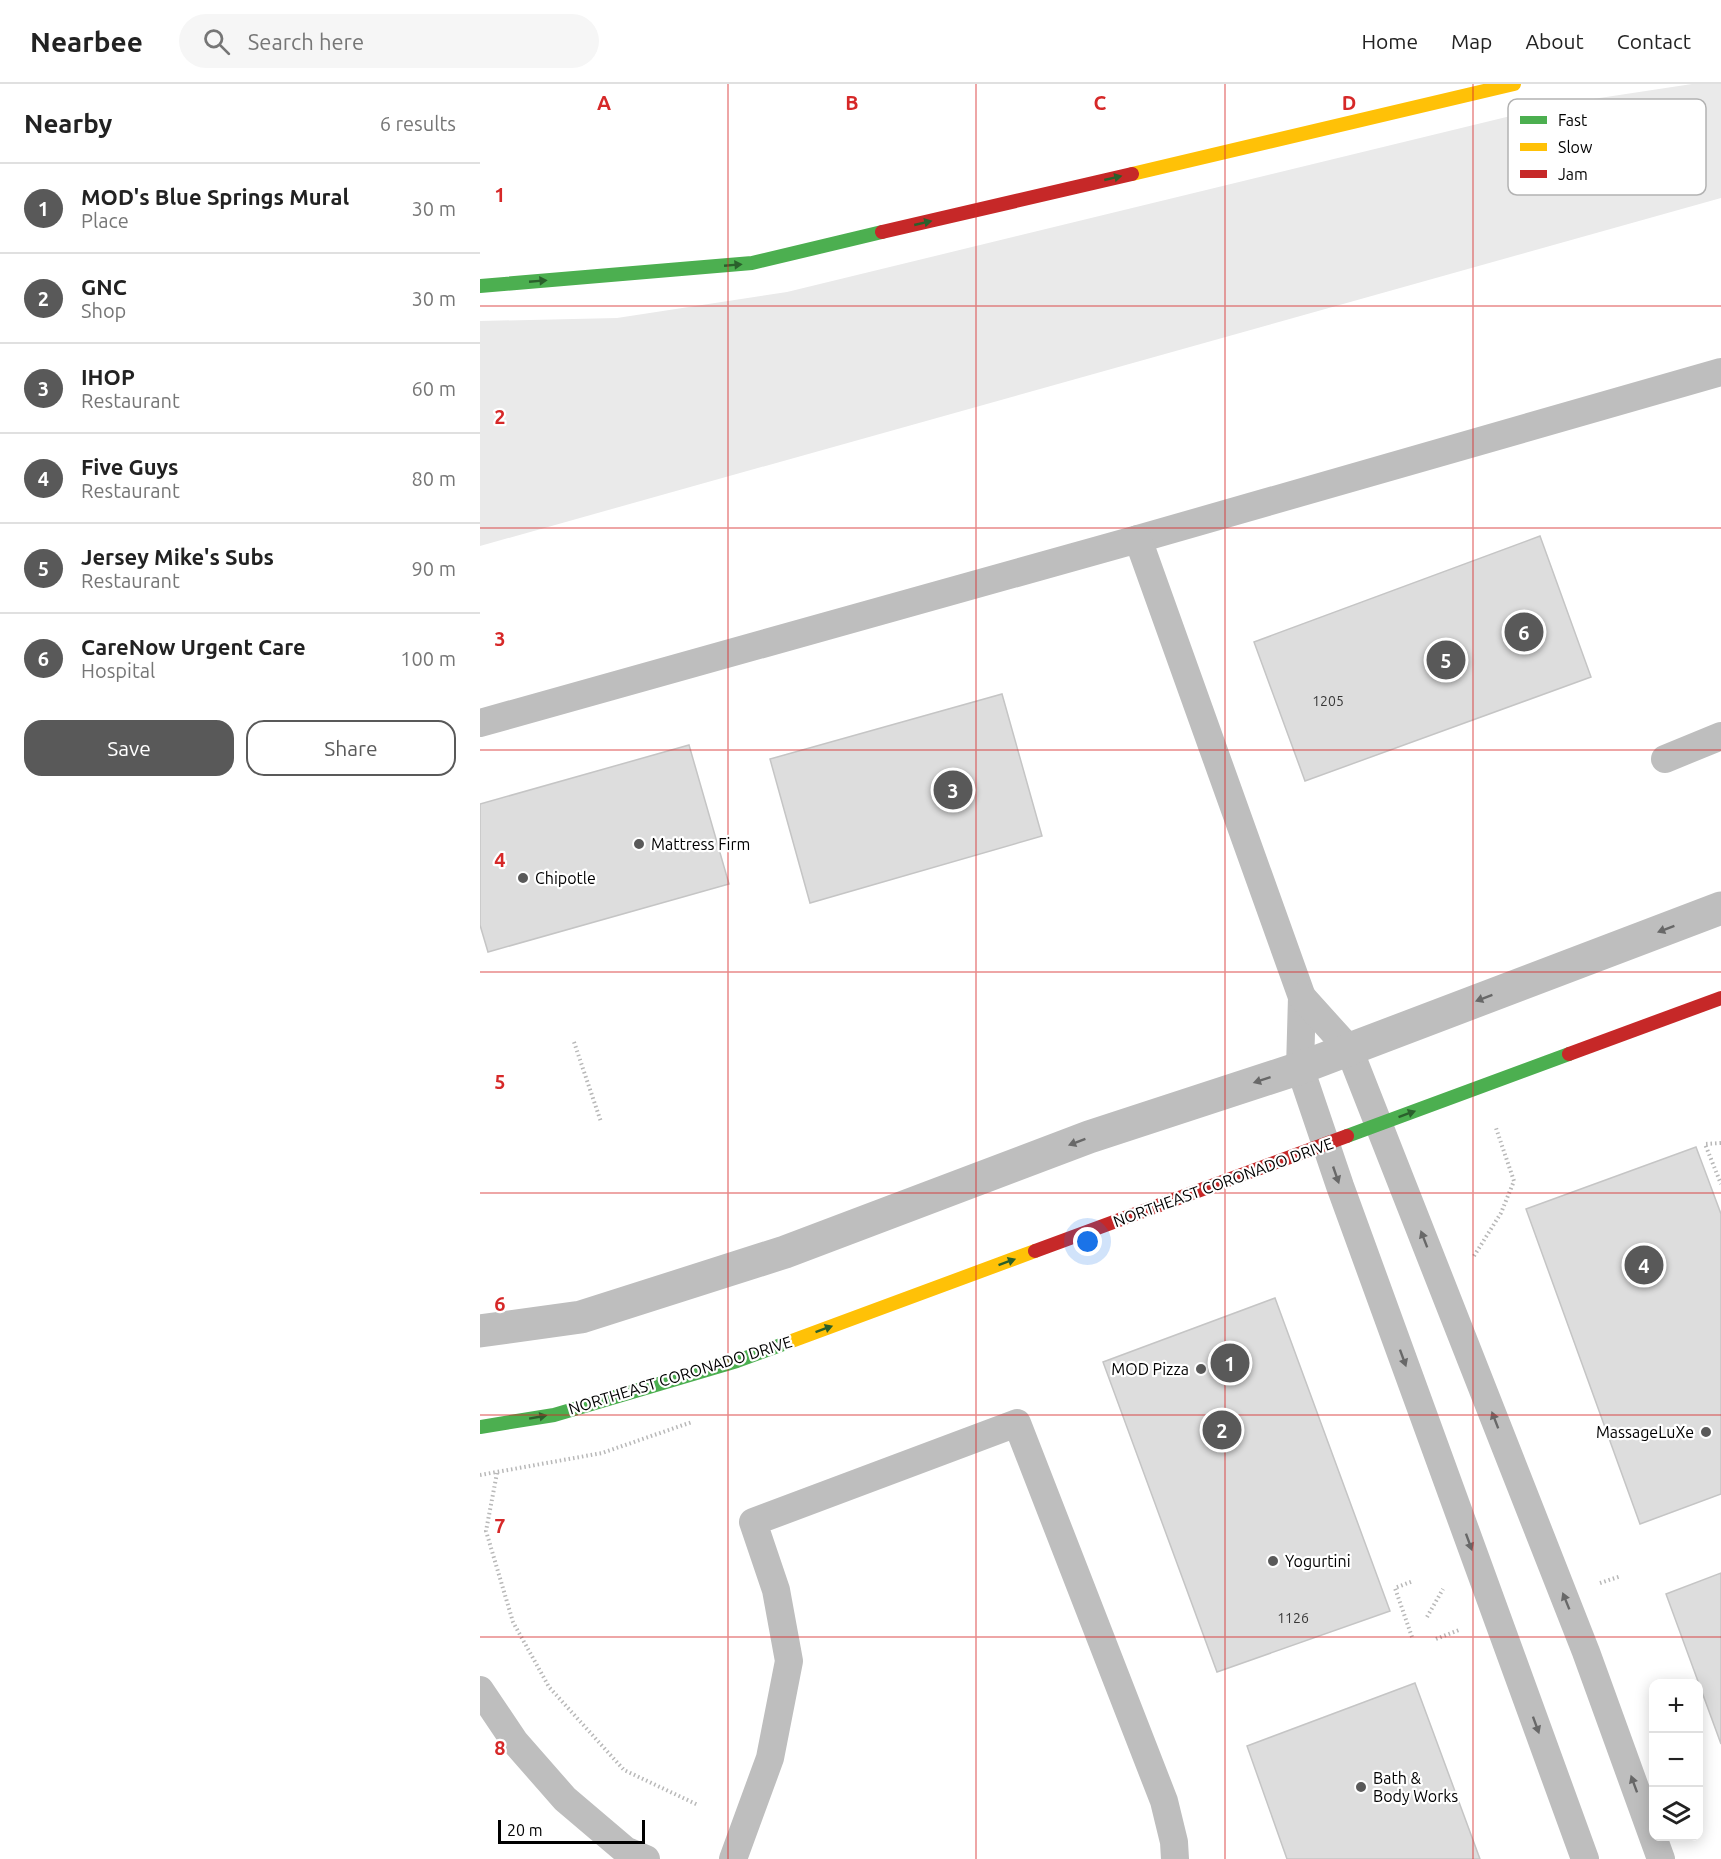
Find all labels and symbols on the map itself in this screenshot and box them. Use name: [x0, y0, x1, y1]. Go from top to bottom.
text: A: [597, 91, 611, 114]
text: B: [845, 91, 859, 114]
text: C: [1094, 91, 1107, 114]
text: D: [1342, 91, 1356, 114]
legend: [1508, 99, 1706, 195]
text: Fast: [1558, 111, 1588, 129]
text: Slow: [1558, 138, 1593, 156]
text: Jam: [1558, 165, 1588, 183]
one-way arrow: [1104, 173, 1122, 183]
text: 1: [494, 183, 506, 206]
one-way arrow: [914, 218, 933, 227]
one-way arrow: [723, 260, 742, 270]
one-way arrow: [529, 276, 548, 286]
text: 2: [494, 405, 506, 428]
pin: 6: [1504, 610, 1544, 654]
text: 3: [494, 627, 506, 650]
pin: 5: [1426, 638, 1466, 682]
house number: 1205: [1312, 693, 1344, 709]
pin: 3: [934, 768, 972, 812]
place label: Mattress Firm: [651, 835, 750, 853]
marker: Mattress Firm: [632, 837, 646, 851]
text: 4: [494, 848, 506, 871]
place label: Chipotle: [535, 869, 596, 887]
marker: Chipotle: [516, 871, 530, 885]
one-way arrow: [1657, 925, 1675, 934]
one-way arrow: [1475, 994, 1493, 1004]
text: 5: [494, 1070, 506, 1093]
one-way arrow: [1253, 1076, 1271, 1086]
one-way arrow: [1398, 1109, 1416, 1119]
street label: NORTHEAST CORONADO DRIVE: [1111, 1134, 1335, 1230]
one-way arrow: [1067, 1137, 1085, 1147]
one-way arrow: [1332, 1166, 1342, 1184]
your location: [1073, 1227, 1102, 1256]
one-way arrow: [1418, 1229, 1428, 1247]
pin: 4: [1624, 1242, 1664, 1288]
one-way arrow: [998, 1257, 1016, 1266]
text: 6: [494, 1292, 506, 1315]
one-way arrow: [815, 1324, 833, 1334]
street label: NORTHEAST CORONADO DRIVE: [566, 1332, 794, 1418]
pin: 1: [1210, 1340, 1250, 1386]
one-way arrow: [1398, 1349, 1408, 1367]
place label: MOD Pizza: [1111, 1360, 1189, 1378]
marker: MOD Pizza: [1194, 1362, 1208, 1376]
pin: 2: [1202, 1408, 1242, 1452]
one-way arrow: [1490, 1411, 1499, 1429]
one-way arrow: [528, 1413, 547, 1422]
place label: MassageLuXe: [1596, 1423, 1694, 1441]
marker: MassageLuXe: [1699, 1425, 1713, 1439]
text: 7: [494, 1514, 506, 1537]
one-way arrow: [1465, 1533, 1475, 1551]
place label: Yogurtini: [1285, 1552, 1351, 1570]
marker: Yogurtini: [1266, 1554, 1280, 1568]
one-way arrow: [1561, 1592, 1571, 1610]
house number: 1126: [1277, 1610, 1309, 1626]
one-way arrow: [1532, 1716, 1542, 1734]
text: 8: [494, 1736, 506, 1759]
place label: Bath & Body Works: [1373, 1769, 1458, 1805]
one-way arrow: [1629, 1775, 1639, 1793]
marker: Bath & Body Works: [1354, 1780, 1368, 1794]
scale bar: [498, 1817, 645, 1844]

